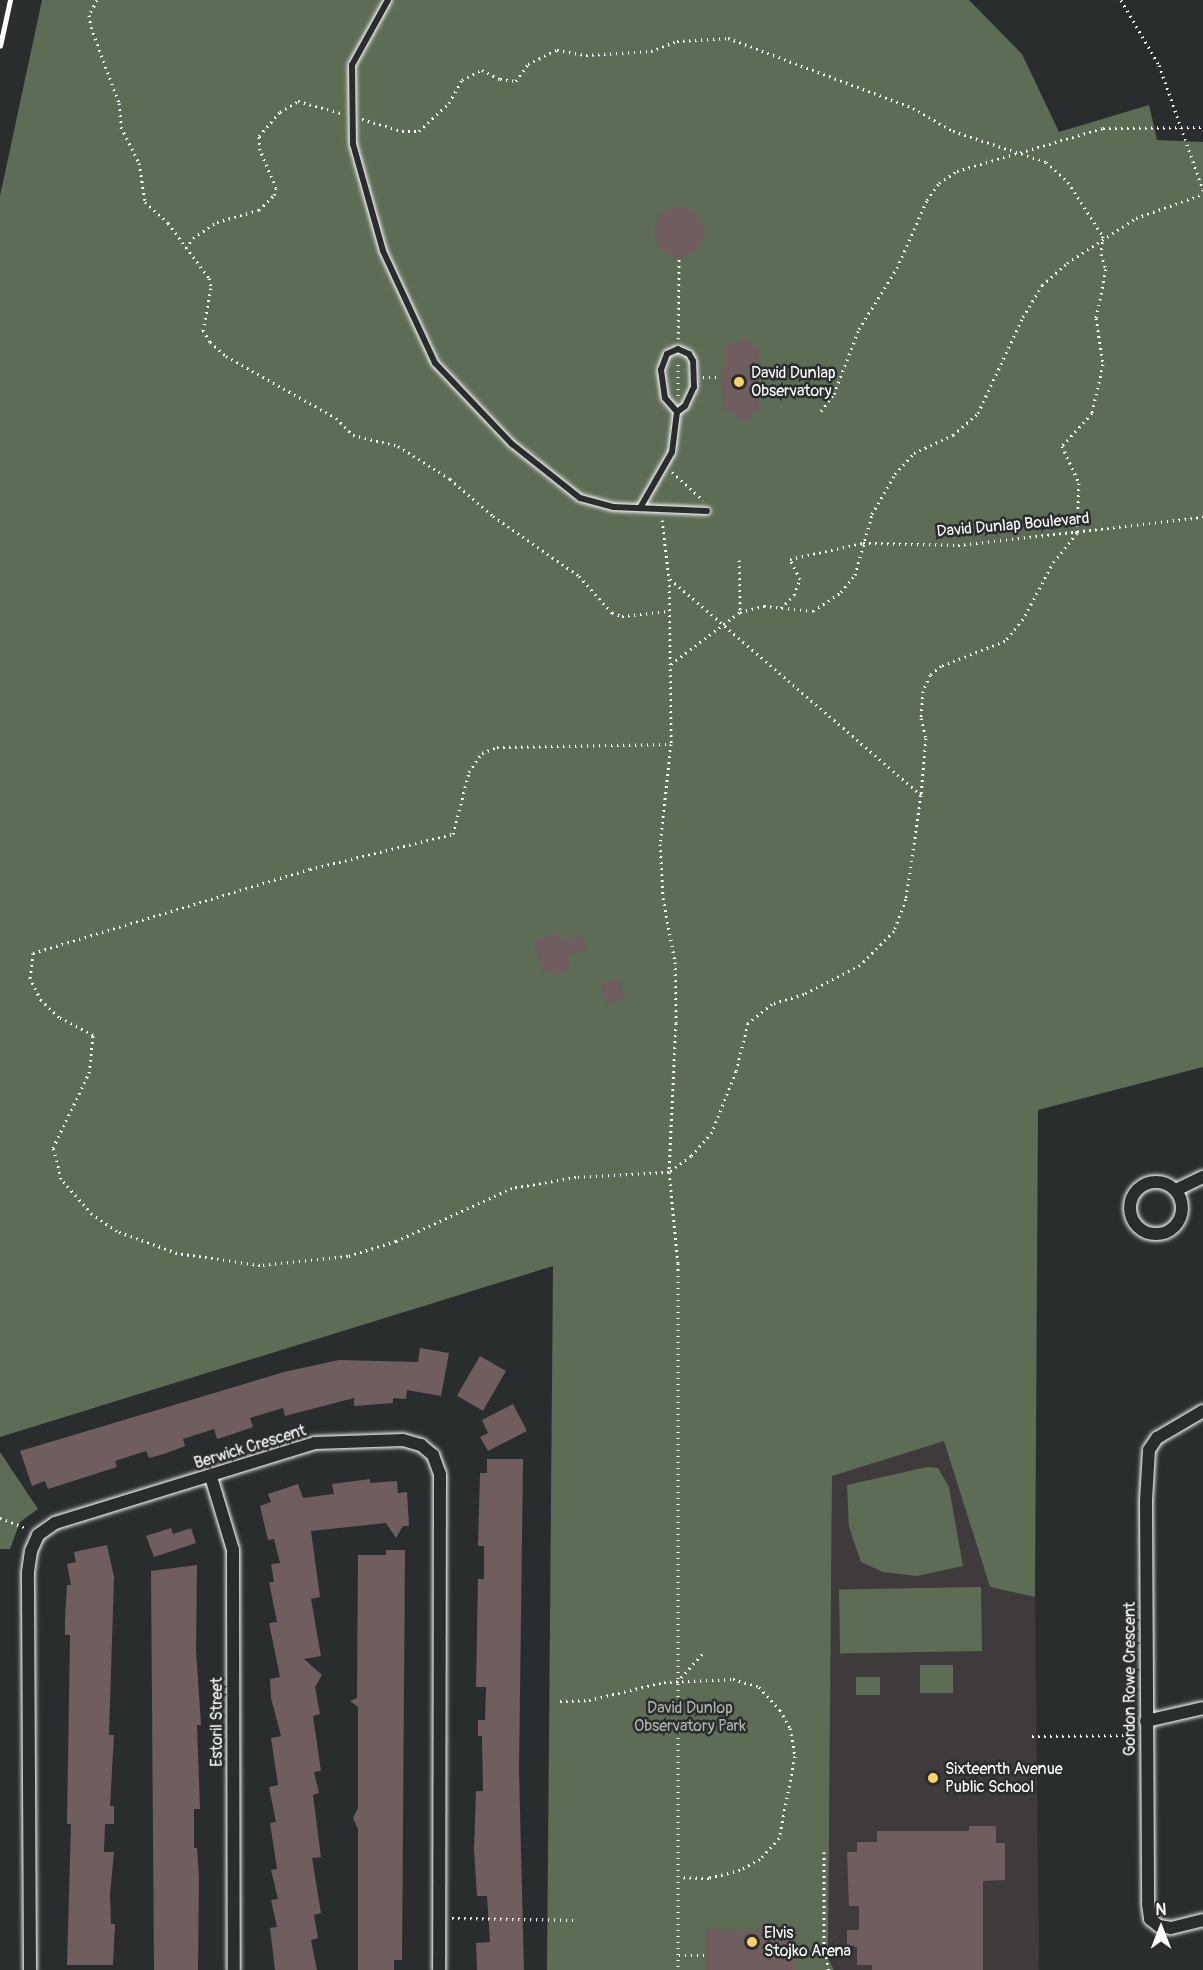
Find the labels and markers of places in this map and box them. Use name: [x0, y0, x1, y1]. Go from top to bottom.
place label: David Dunlap Observatory: [751, 363, 835, 401]
marker: David Dunlap Observatory: [732, 375, 746, 389]
place label: Sixteenth Avenue Public School: [945, 1759, 1063, 1797]
marker: Sixteenth Avenue Public School: [926, 1771, 940, 1785]
place label: Elvis Stojko Arena: [764, 1923, 851, 1961]
marker: Elvis Stojko Arena: [745, 1935, 759, 1949]

